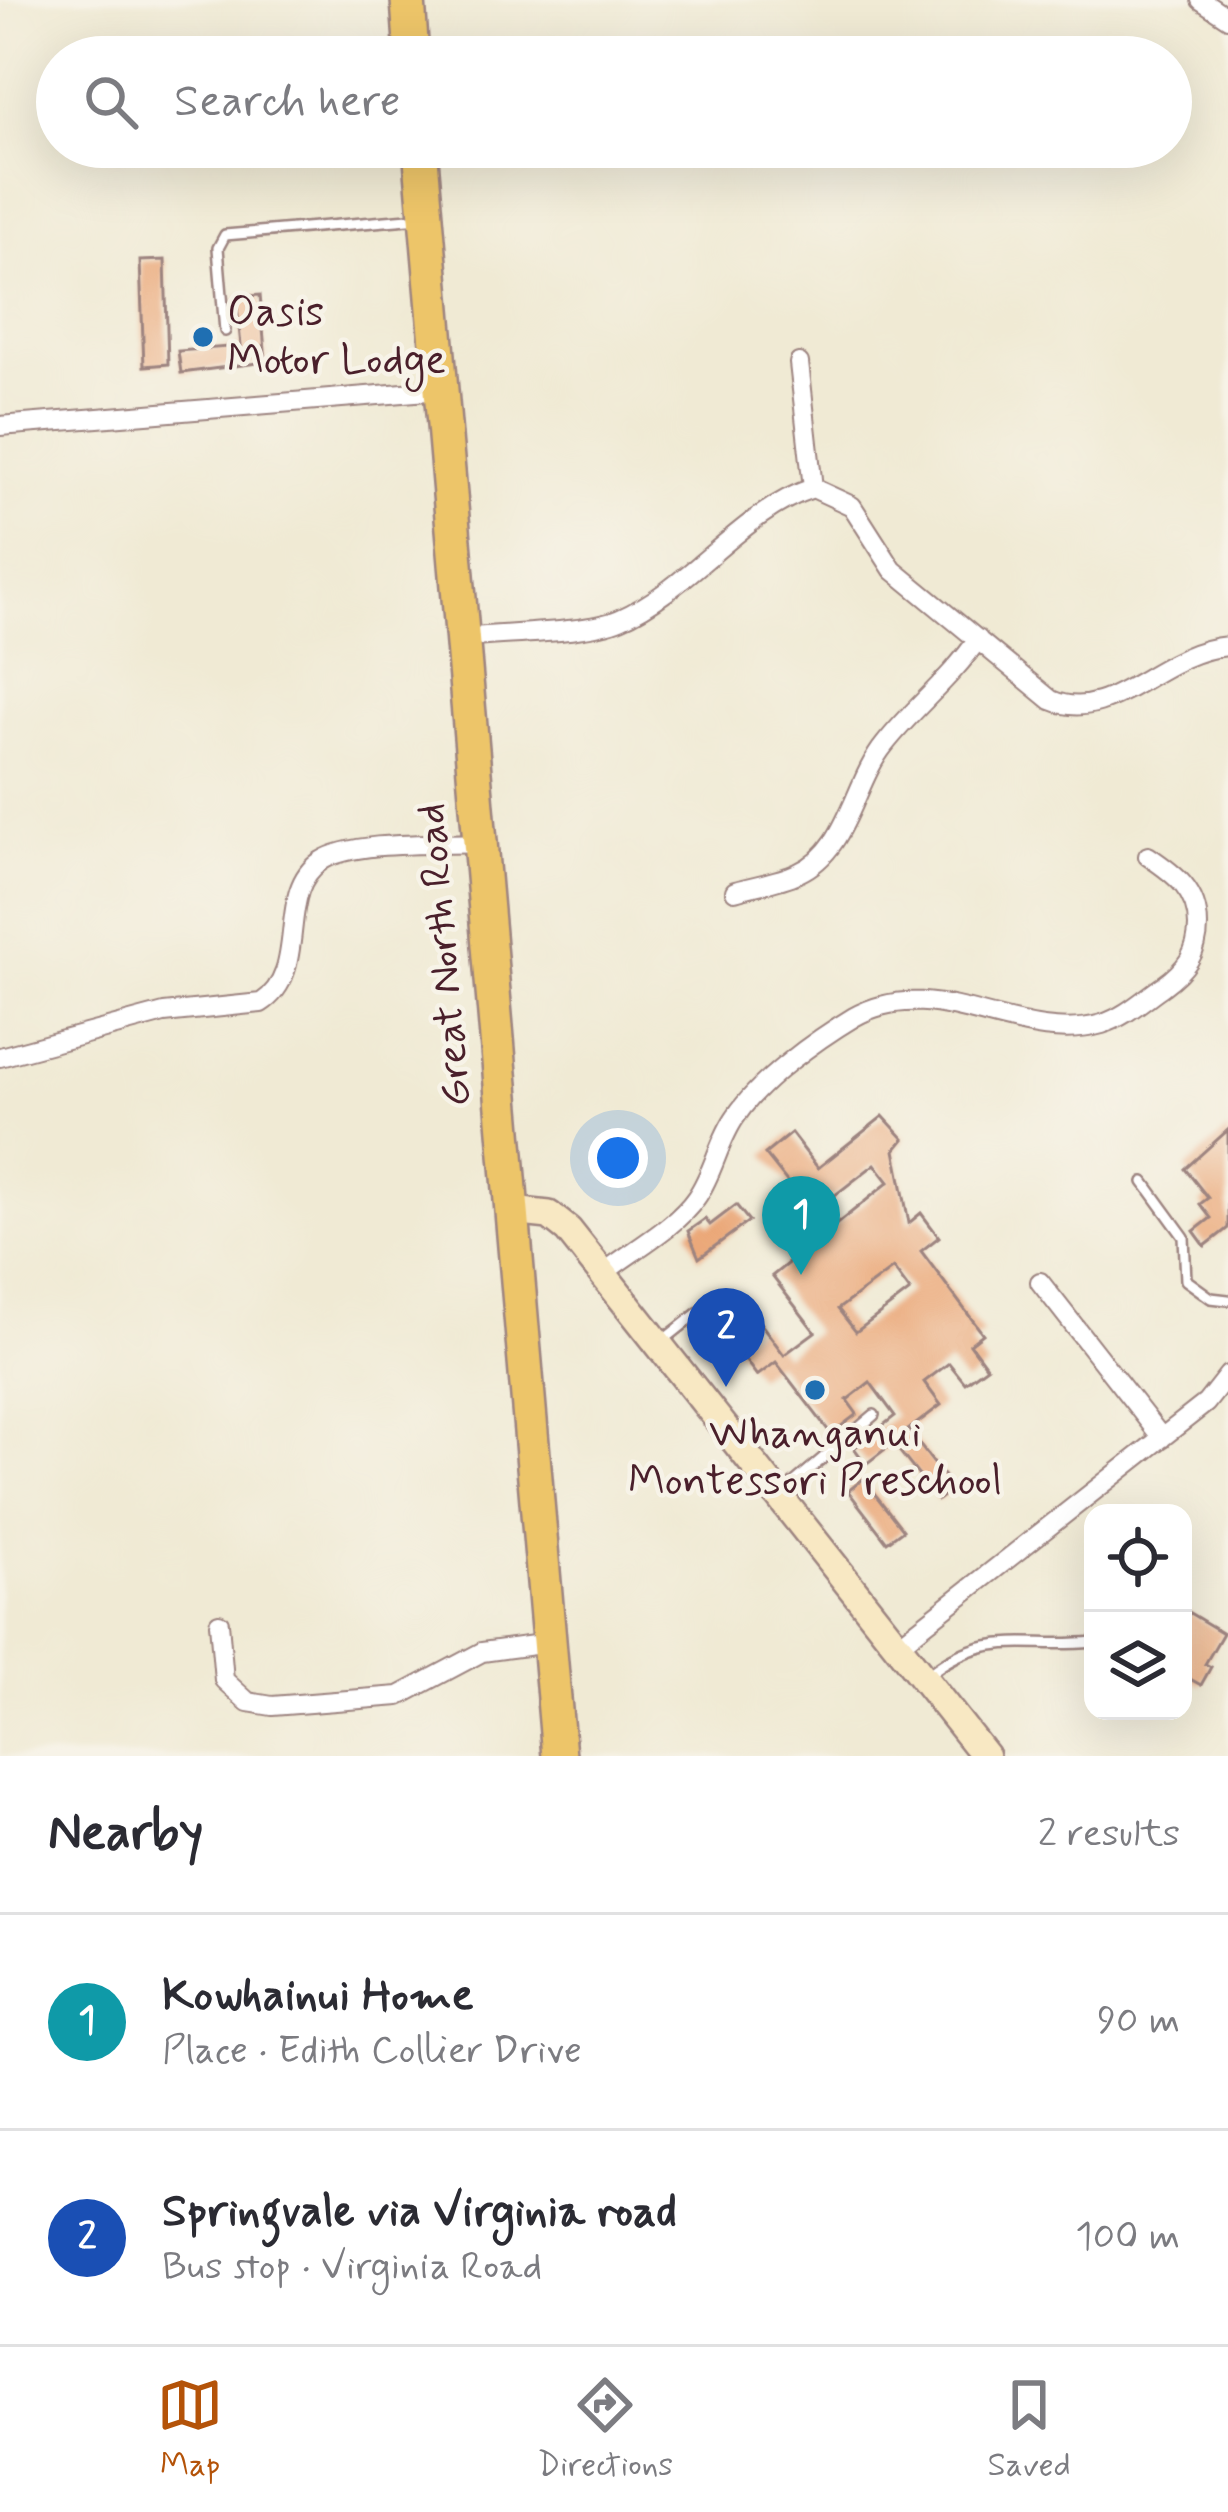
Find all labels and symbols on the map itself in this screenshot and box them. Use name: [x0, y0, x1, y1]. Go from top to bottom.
place label: Oasis Motor Lodge: [227, 286, 446, 392]
marker: Oasis Motor Lodge: [190, 324, 216, 350]
street label: Great North Road: [404, 801, 486, 1109]
your location: [588, 1128, 648, 1188]
pin: 1: [762, 1176, 840, 1275]
pin: 2: [687, 1288, 765, 1387]
marker: Whanganui Montessori Preschool: [802, 1377, 828, 1403]
place label: Whanganui Montessori Preschool: [628, 1407, 1002, 1510]

